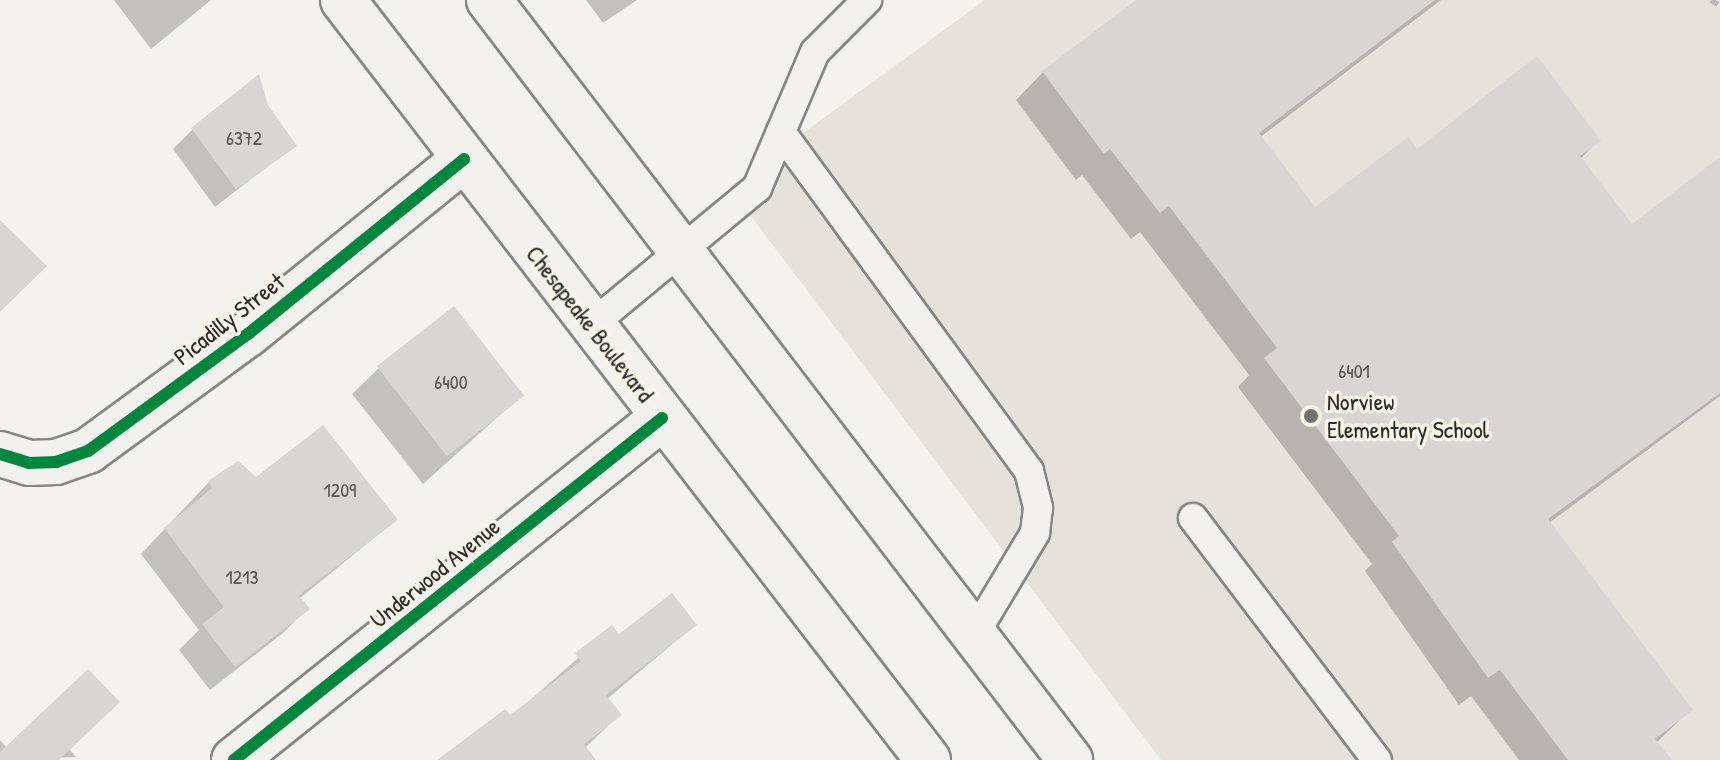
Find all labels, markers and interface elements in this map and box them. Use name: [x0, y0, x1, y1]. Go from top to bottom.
house number: 6372: [226, 125, 262, 149]
street label: Chesapeake Boulevard: [520, 240, 660, 408]
street label: Picadilly Street: [168, 267, 290, 371]
house number: 6401: [1338, 358, 1370, 382]
house number: 6400: [434, 369, 468, 393]
place label: Norview Elementary School: [1327, 388, 1489, 444]
marker: Norview Elementary School: [1302, 407, 1320, 425]
house number: 1209: [324, 477, 356, 501]
street label: Underwood Avenue: [364, 512, 506, 634]
house number: 1213: [226, 564, 258, 588]

